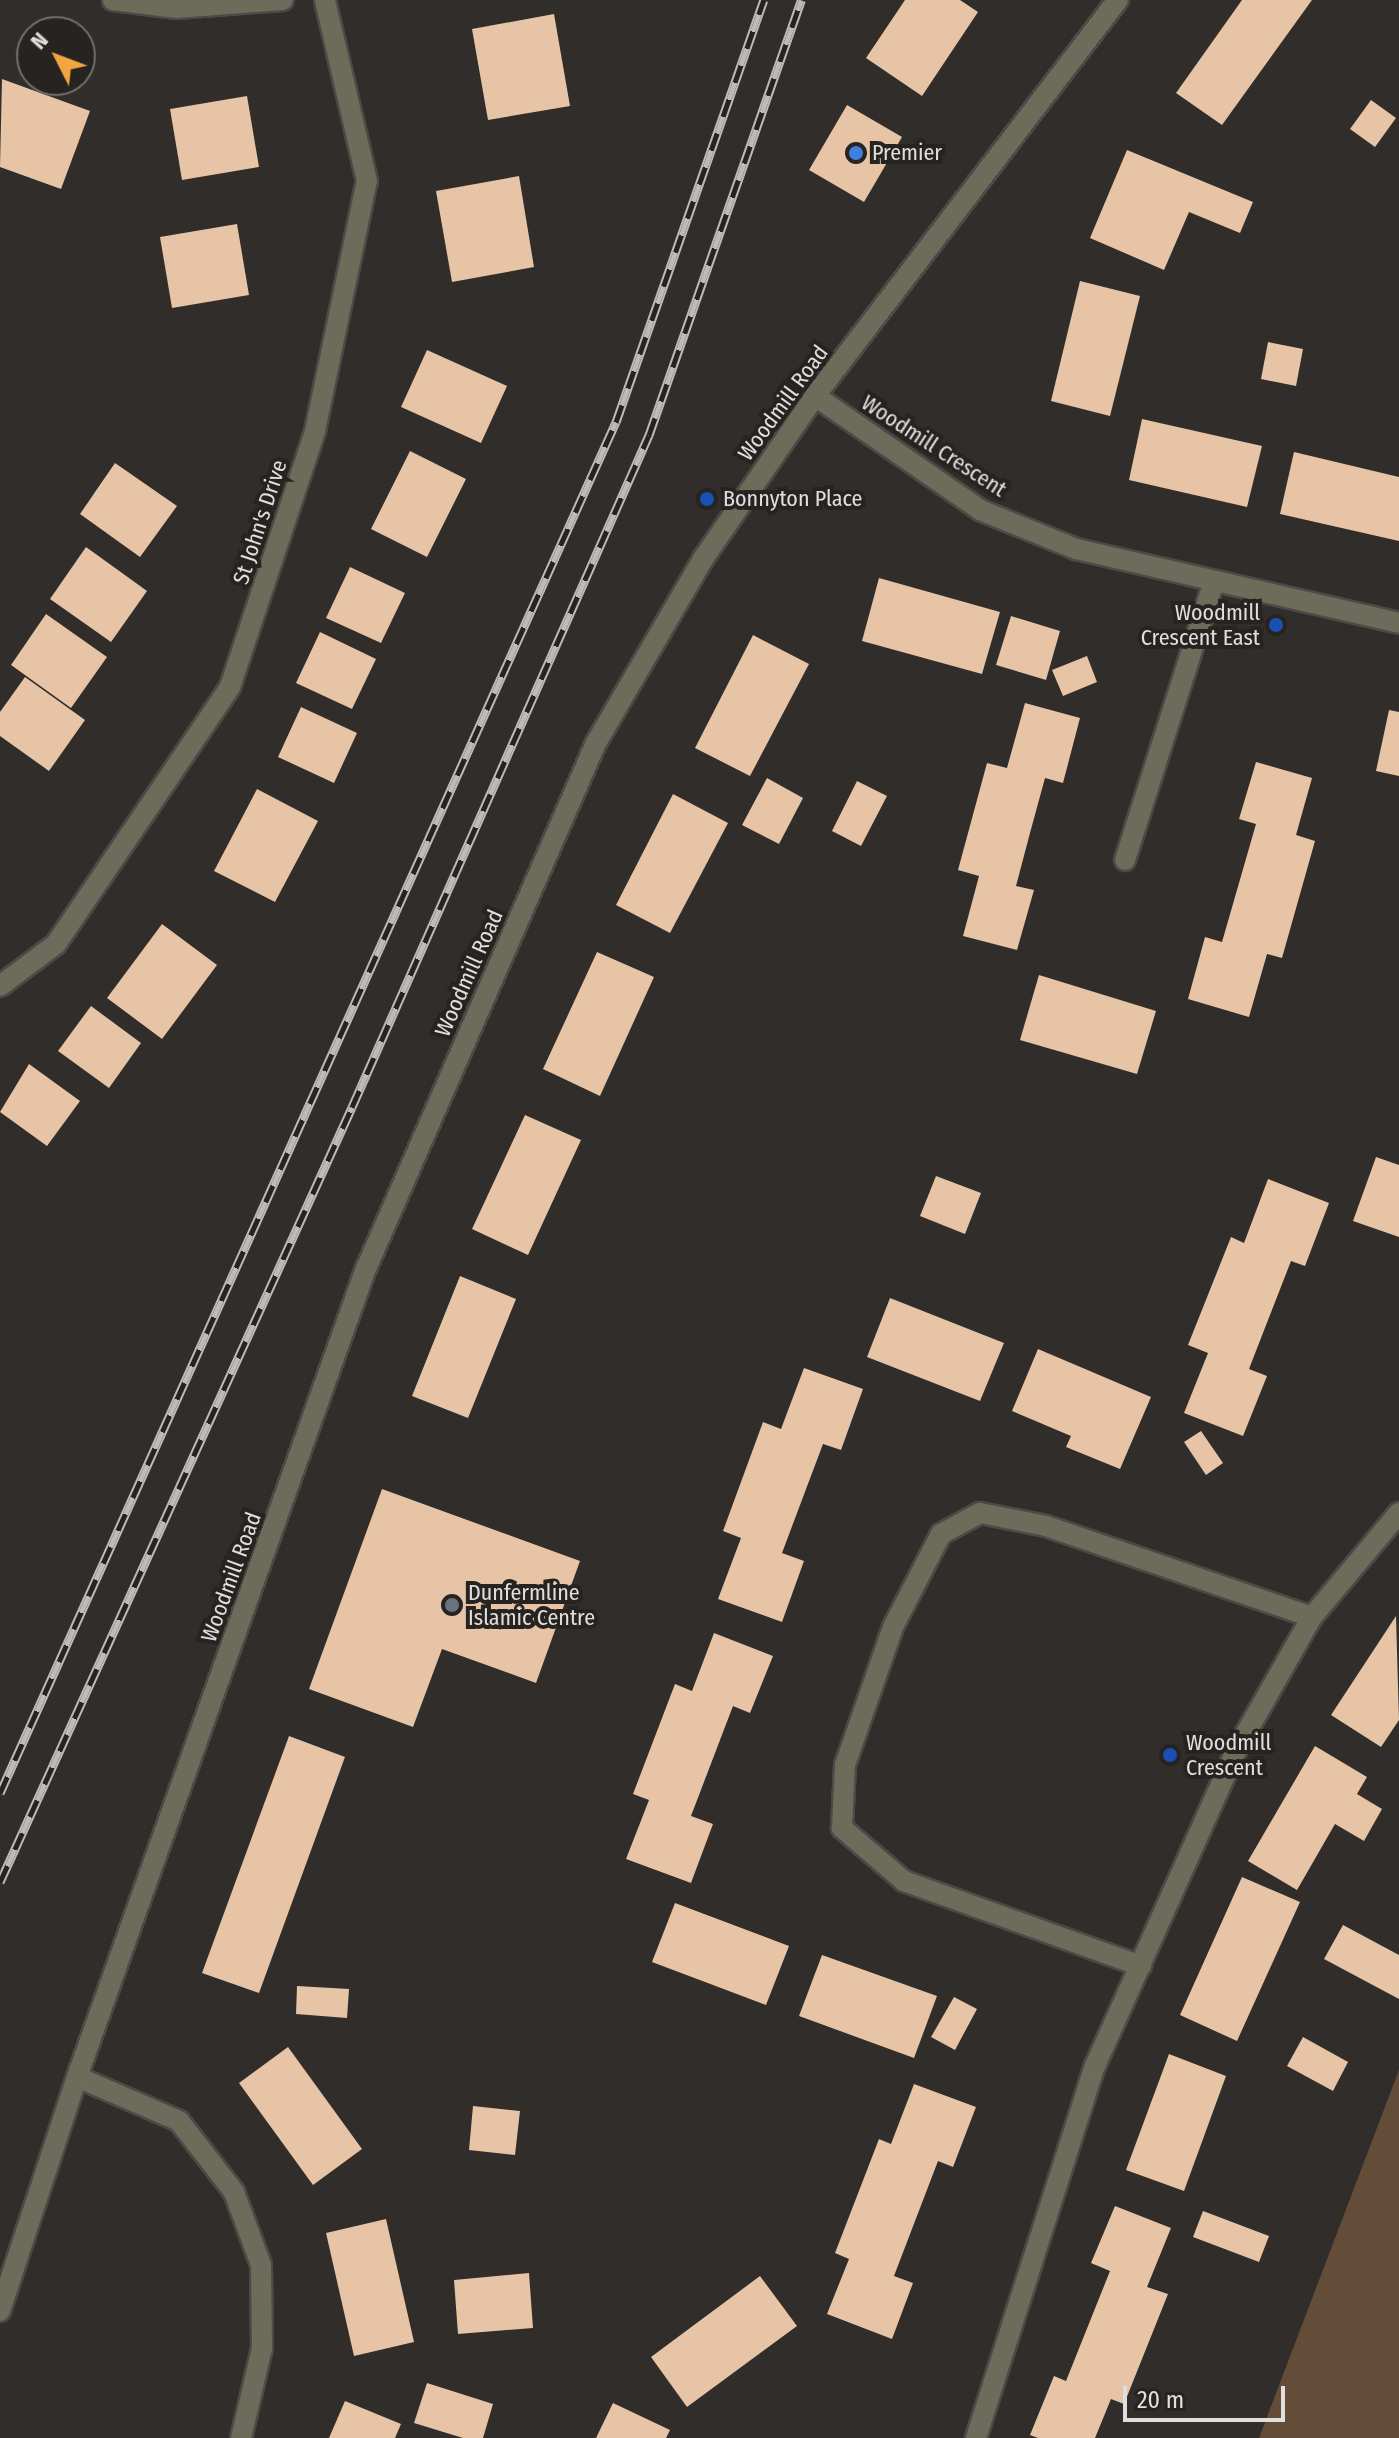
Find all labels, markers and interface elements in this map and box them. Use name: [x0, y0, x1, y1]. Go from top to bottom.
north arrow: [16, 16, 96, 96]
text: N: [25, 27, 54, 55]
place label: Premier: [872, 140, 942, 166]
marker: Premier: [847, 144, 865, 162]
street label: Woodmill Road: [732, 340, 834, 466]
street label: Woodmill Crescent: [857, 389, 1011, 503]
street label: St John's Drive: [227, 456, 293, 588]
place label: Bonnyton Place: [723, 486, 862, 512]
marker: Bonnyton Place: [698, 490, 716, 508]
place label: Woodmill Crescent East: [1141, 599, 1260, 650]
marker: Woodmill Crescent East: [1267, 616, 1285, 634]
street label: Woodmill Road: [429, 905, 509, 1041]
street label: Woodmill Road: [195, 1509, 267, 1645]
place label: Dunfermline Islamic Centre: [468, 1579, 595, 1630]
marker: Dunfermline Islamic Centre: [443, 1596, 461, 1614]
place label: Woodmill Crescent: [1186, 1729, 1271, 1780]
marker: Woodmill Crescent: [1161, 1746, 1179, 1764]
scale bar: [1127, 2370, 1289, 2420]
text: 20 m: [1137, 2386, 1184, 2414]

